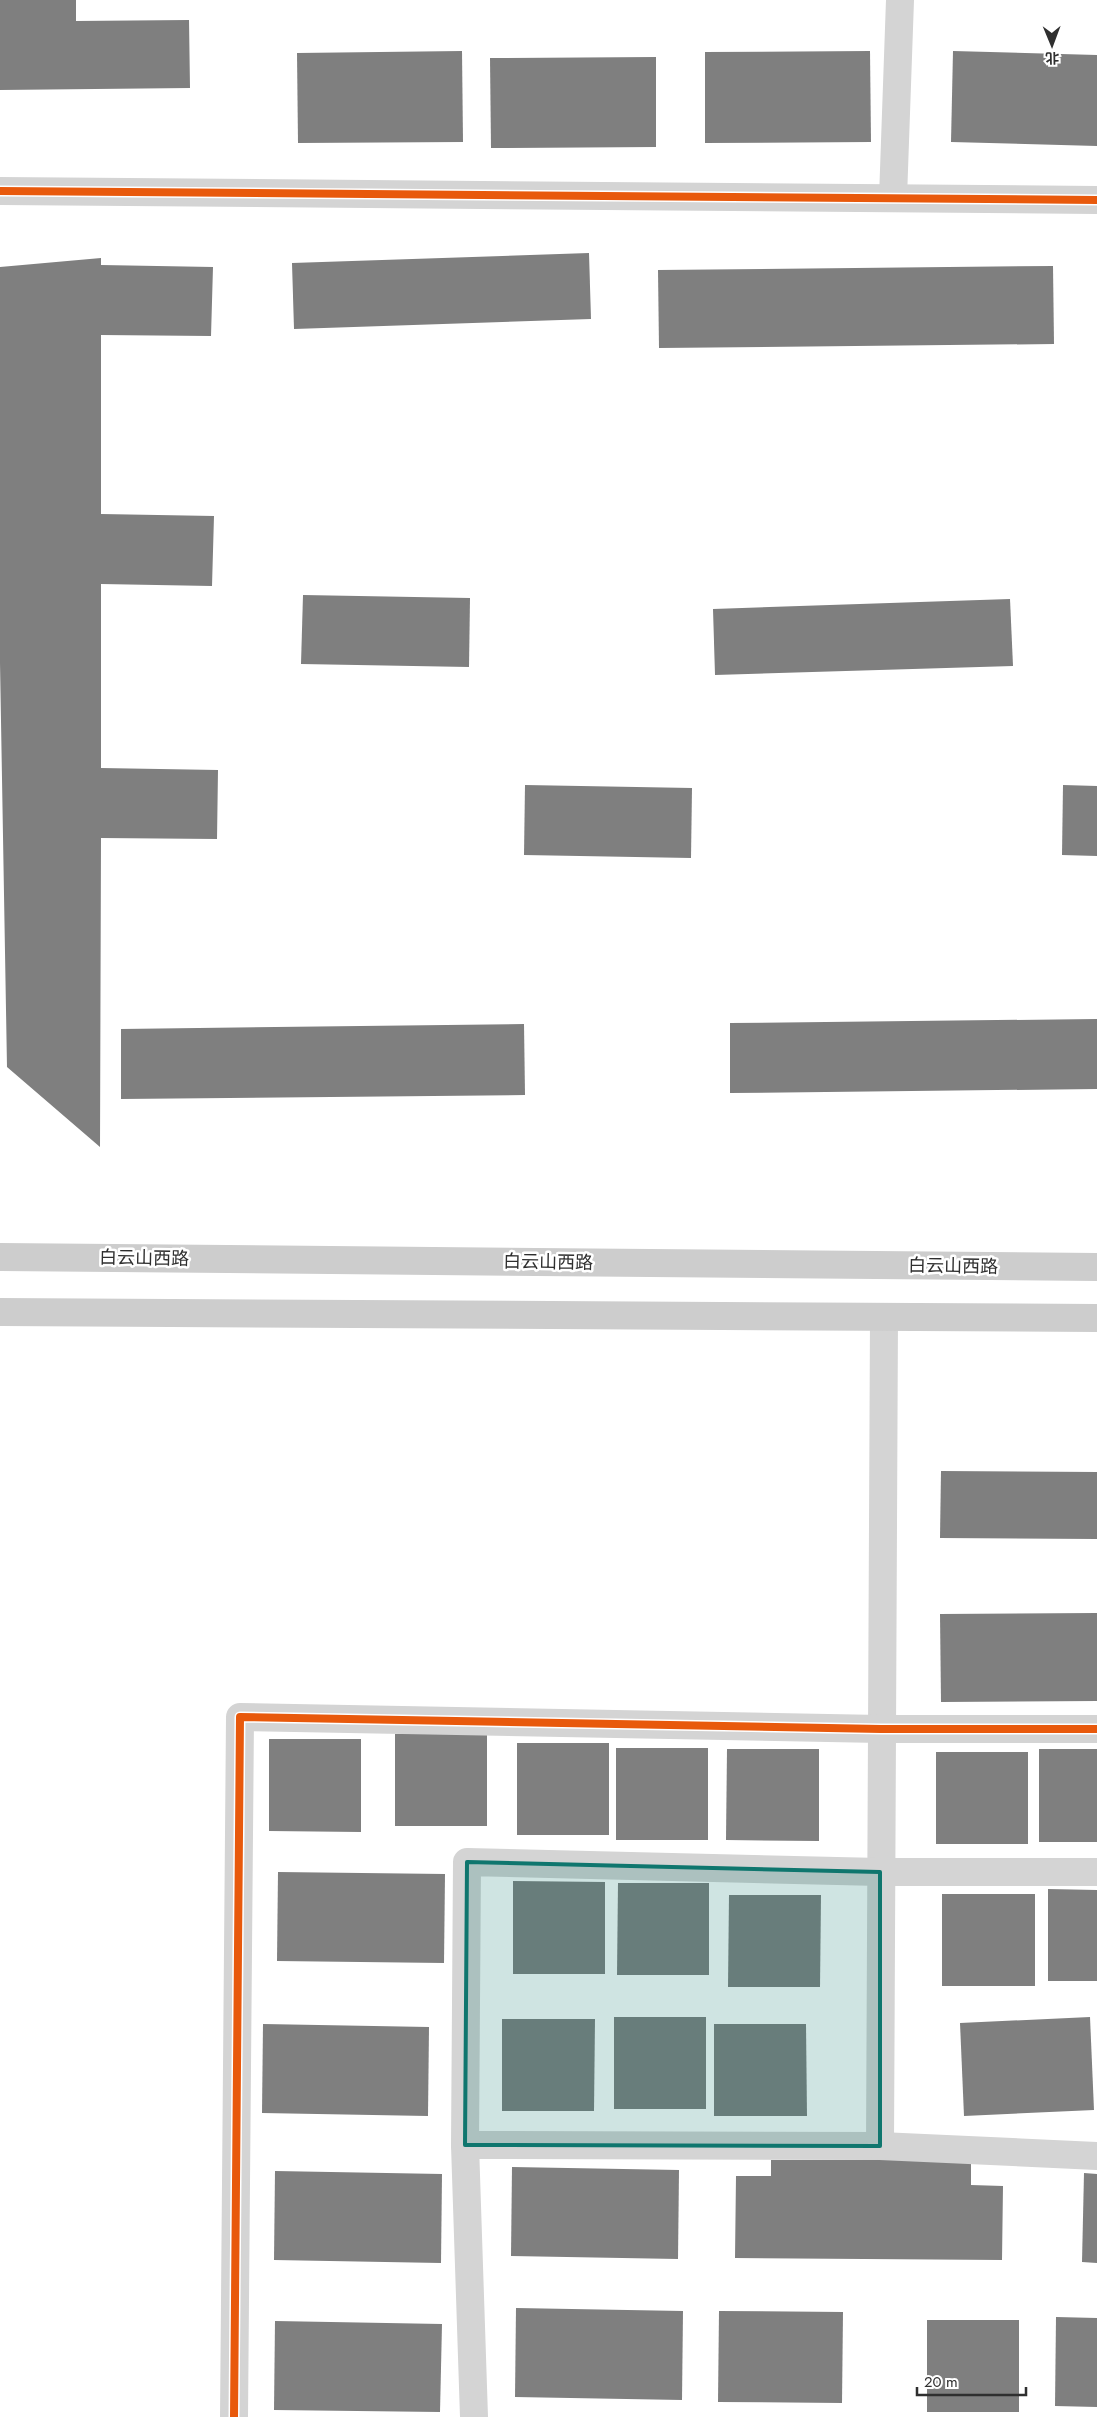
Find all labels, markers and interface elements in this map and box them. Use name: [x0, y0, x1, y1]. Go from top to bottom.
north arrow: [1027, 20, 1077, 70]
text: 北: [1045, 48, 1059, 68]
street label: 白云山西路: [99, 1244, 189, 1272]
street label: 白云山西路: [503, 1248, 593, 1276]
street label: 白云山西路: [908, 1252, 998, 1280]
scale bar: [917, 2364, 1026, 2396]
text: 20 m: [924, 2371, 958, 2393]

